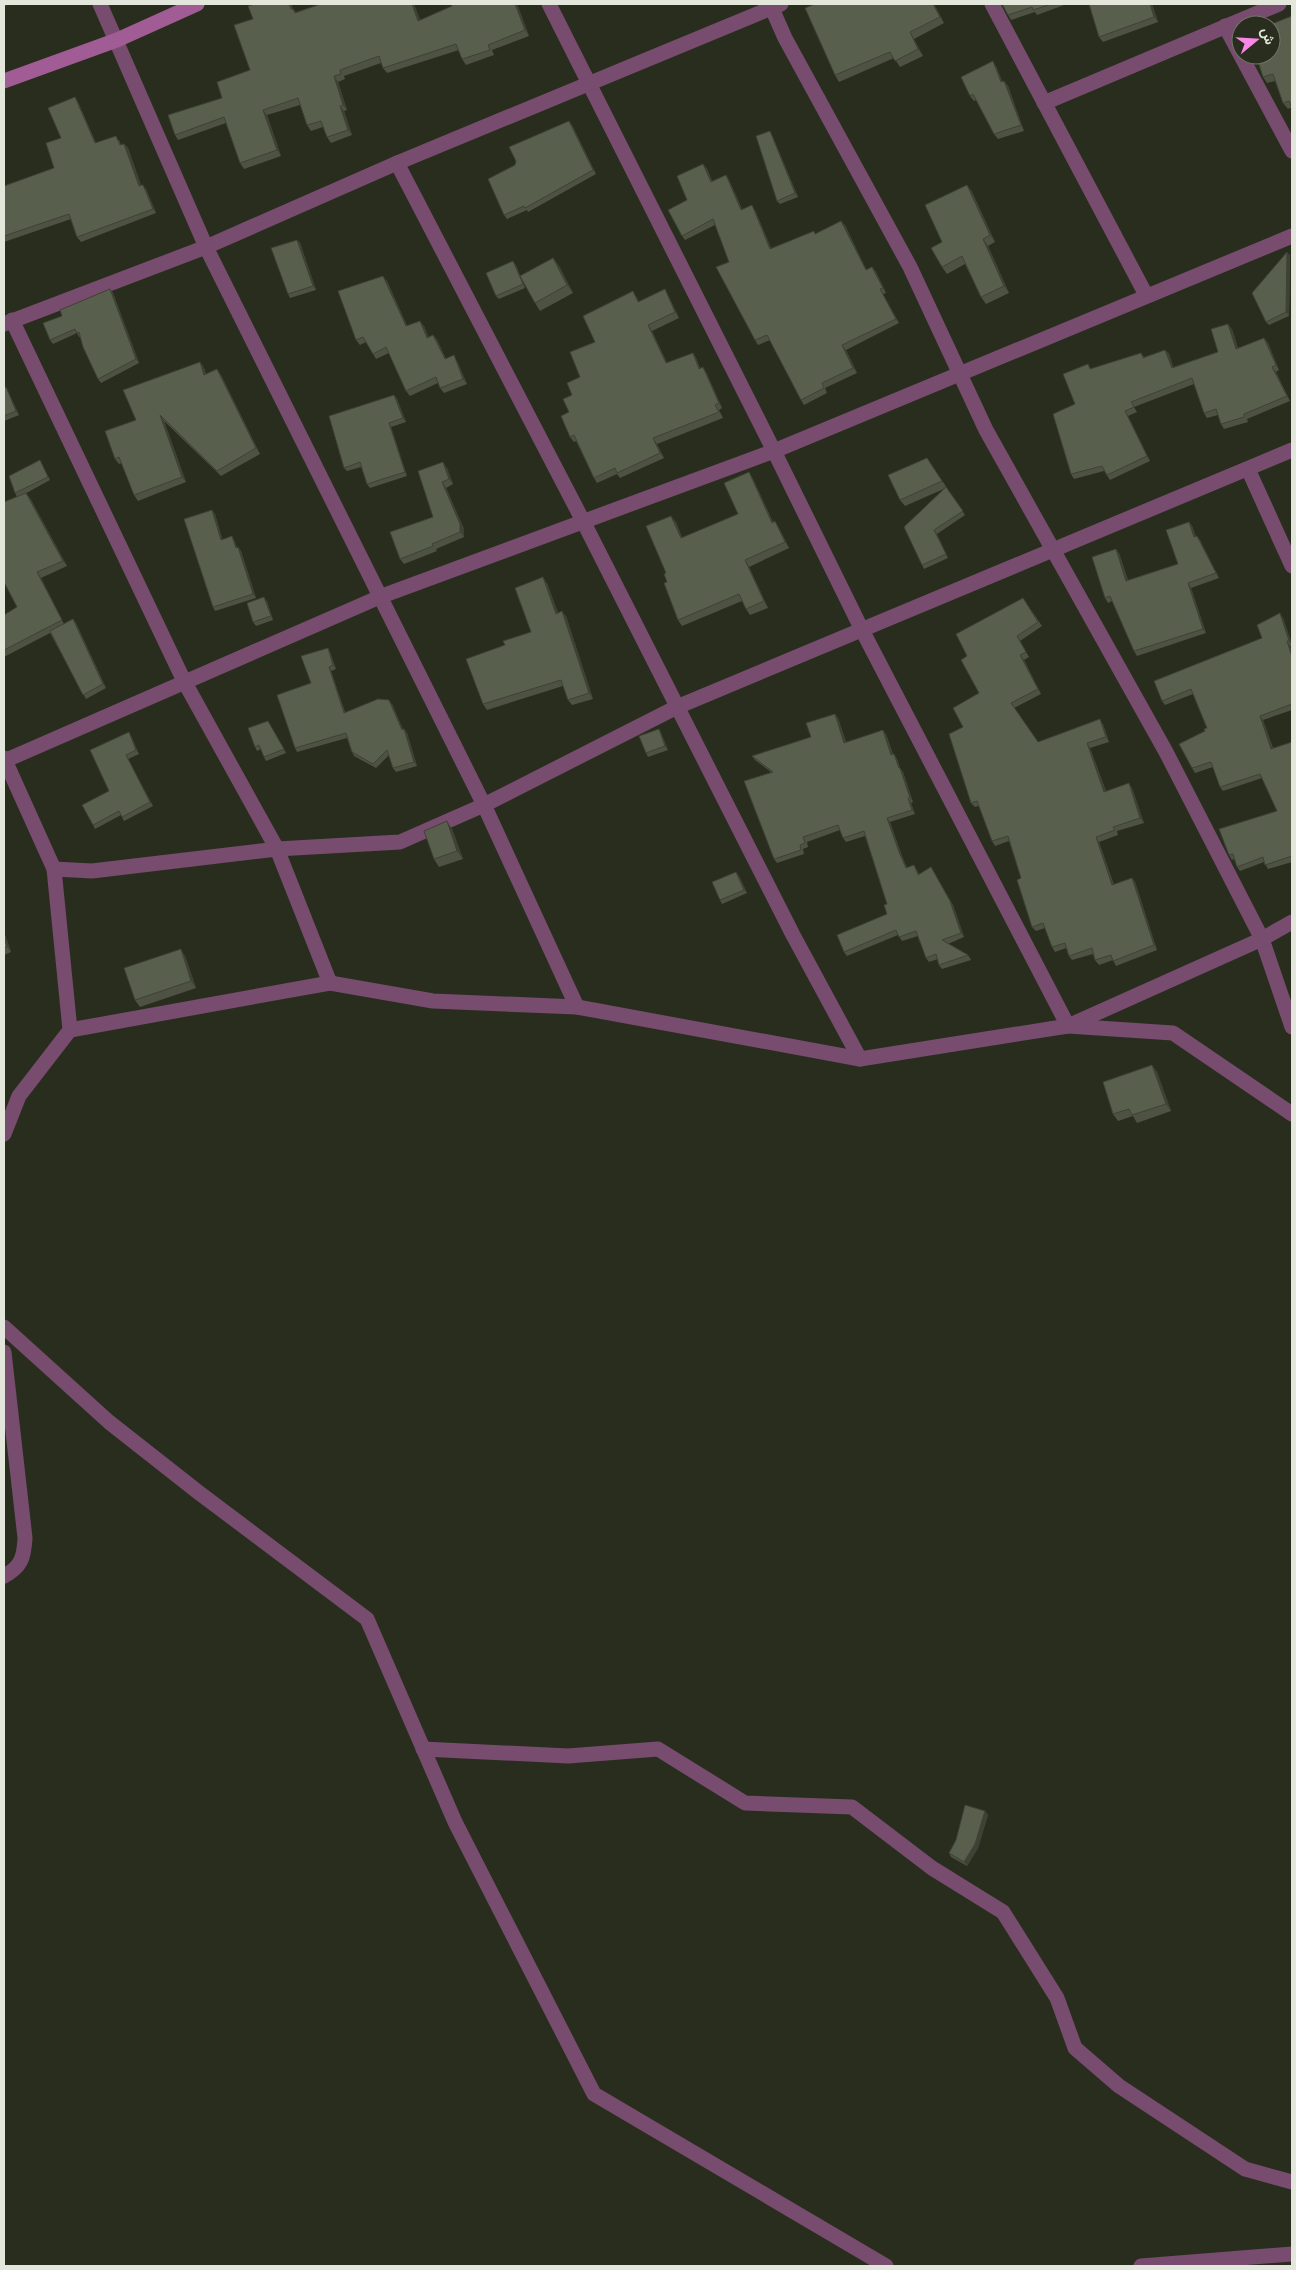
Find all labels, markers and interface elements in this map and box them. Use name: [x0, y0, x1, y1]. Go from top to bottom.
north arrow: [1231, 15, 1281, 65]
text: ش: [1255, 25, 1281, 48]

